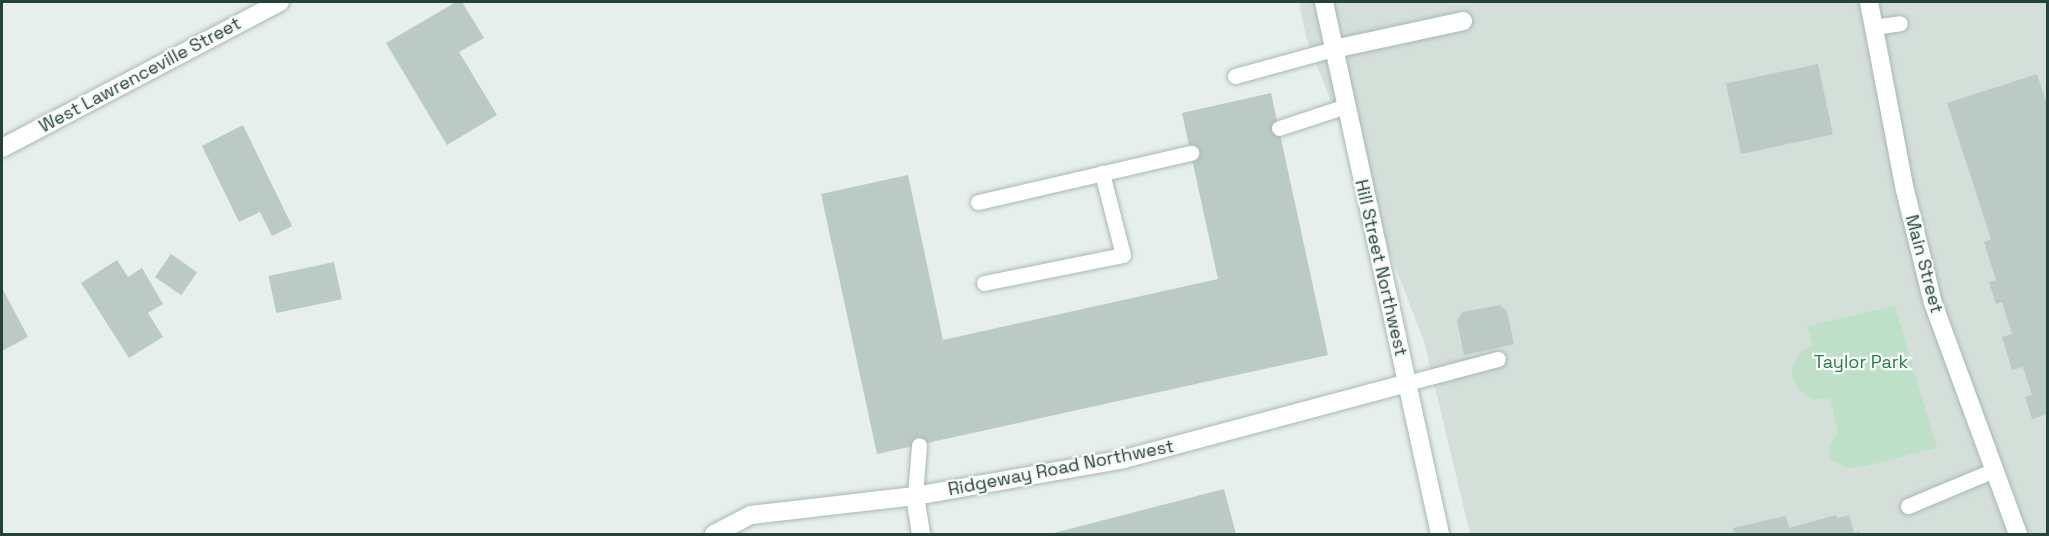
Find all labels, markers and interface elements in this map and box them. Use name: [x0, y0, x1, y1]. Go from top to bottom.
street label: West Lawrenceville Street: [36, 13, 244, 137]
street label: Hill Street Northwest: [1350, 177, 1412, 359]
street label: Main Street: [1900, 212, 1948, 316]
park label: Taylor Park: [1814, 351, 1908, 373]
street label: Ridgeway Road Northwest: [946, 435, 1176, 501]

